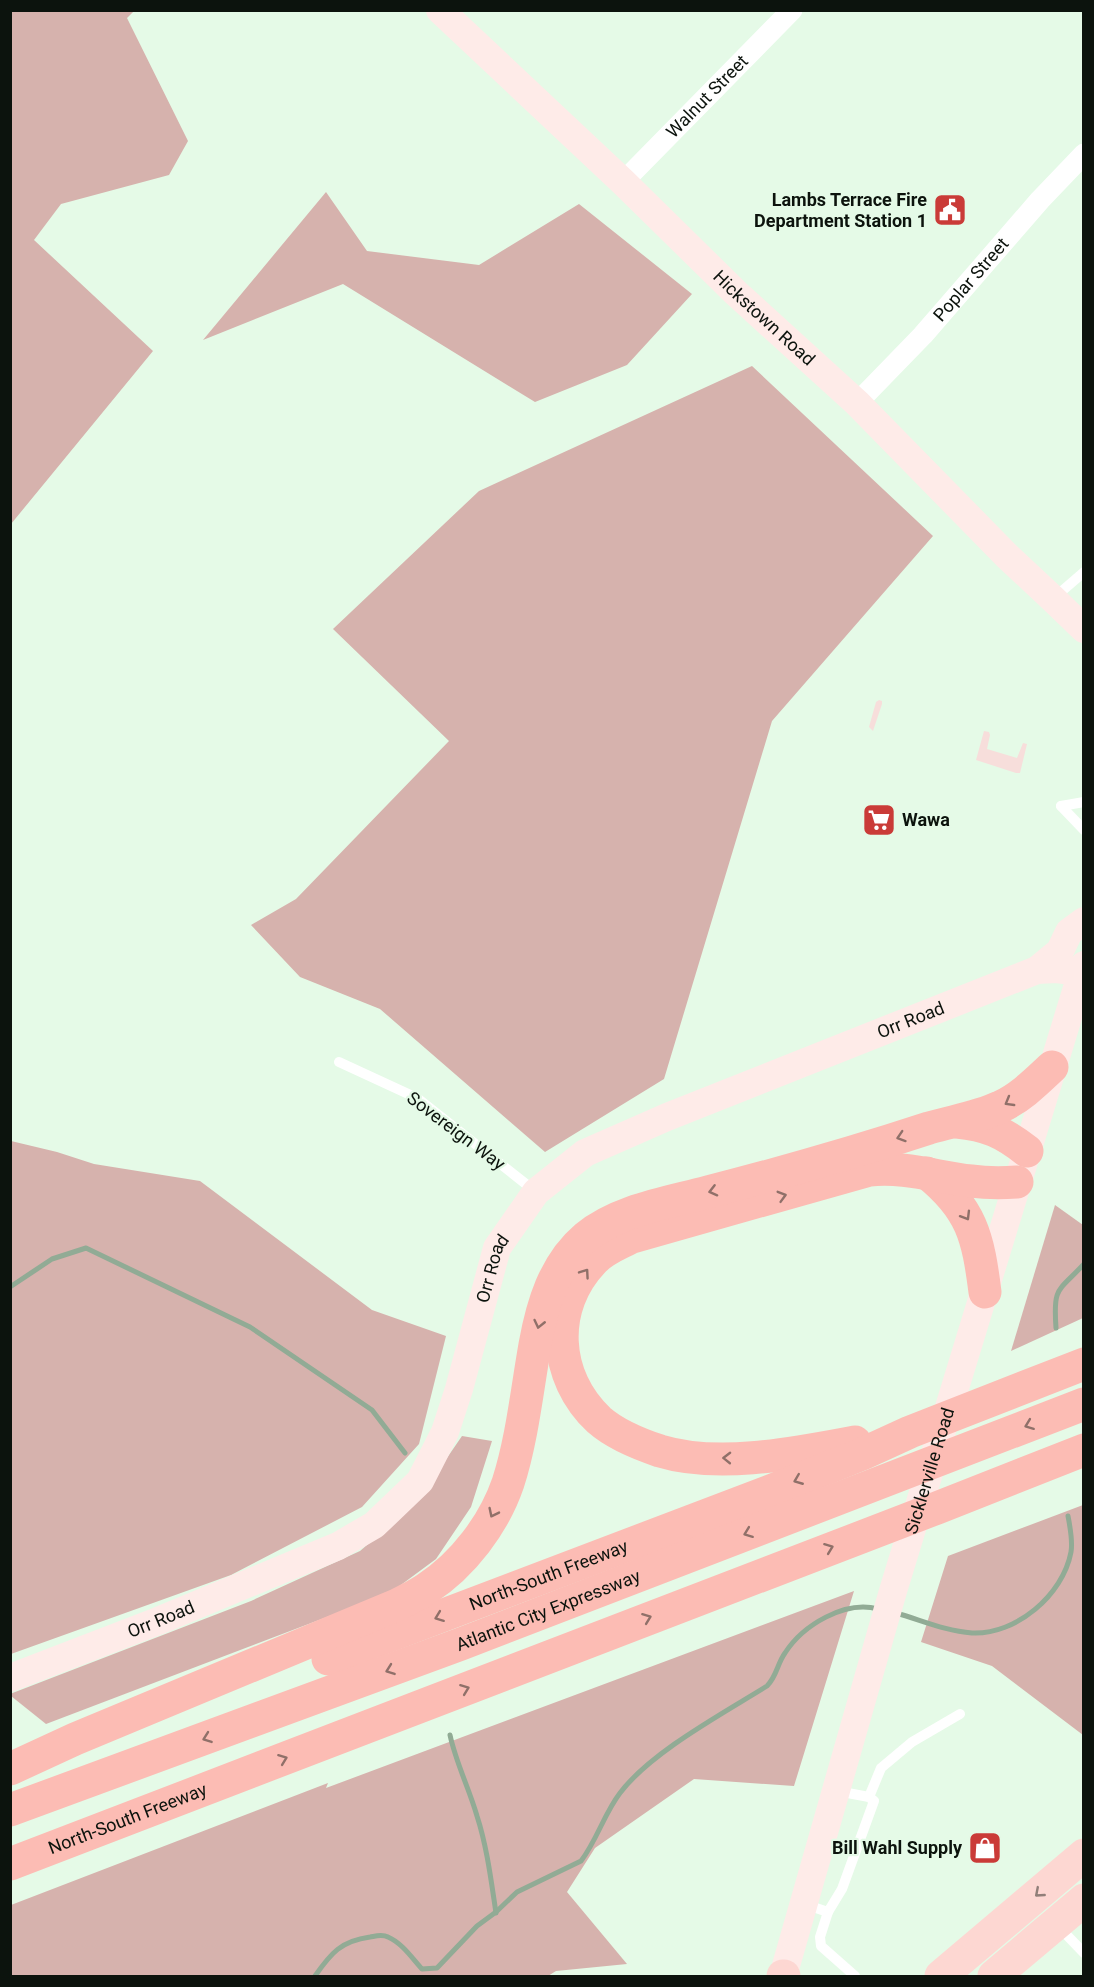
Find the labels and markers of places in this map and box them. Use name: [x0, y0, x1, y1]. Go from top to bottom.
place label: Lambs Terrace Fire Department Station 1: [754, 189, 927, 231]
public building icon: Lambs Terrace Fire Department Station 1: [932, 192, 968, 228]
supermarket icon: Wawa: [861, 802, 897, 838]
place label: Wawa: [902, 809, 950, 830]
shop icon: Bill Wahl Supply: [967, 1830, 1003, 1866]
place label: Bill Wahl Supply: [832, 1837, 963, 1858]

